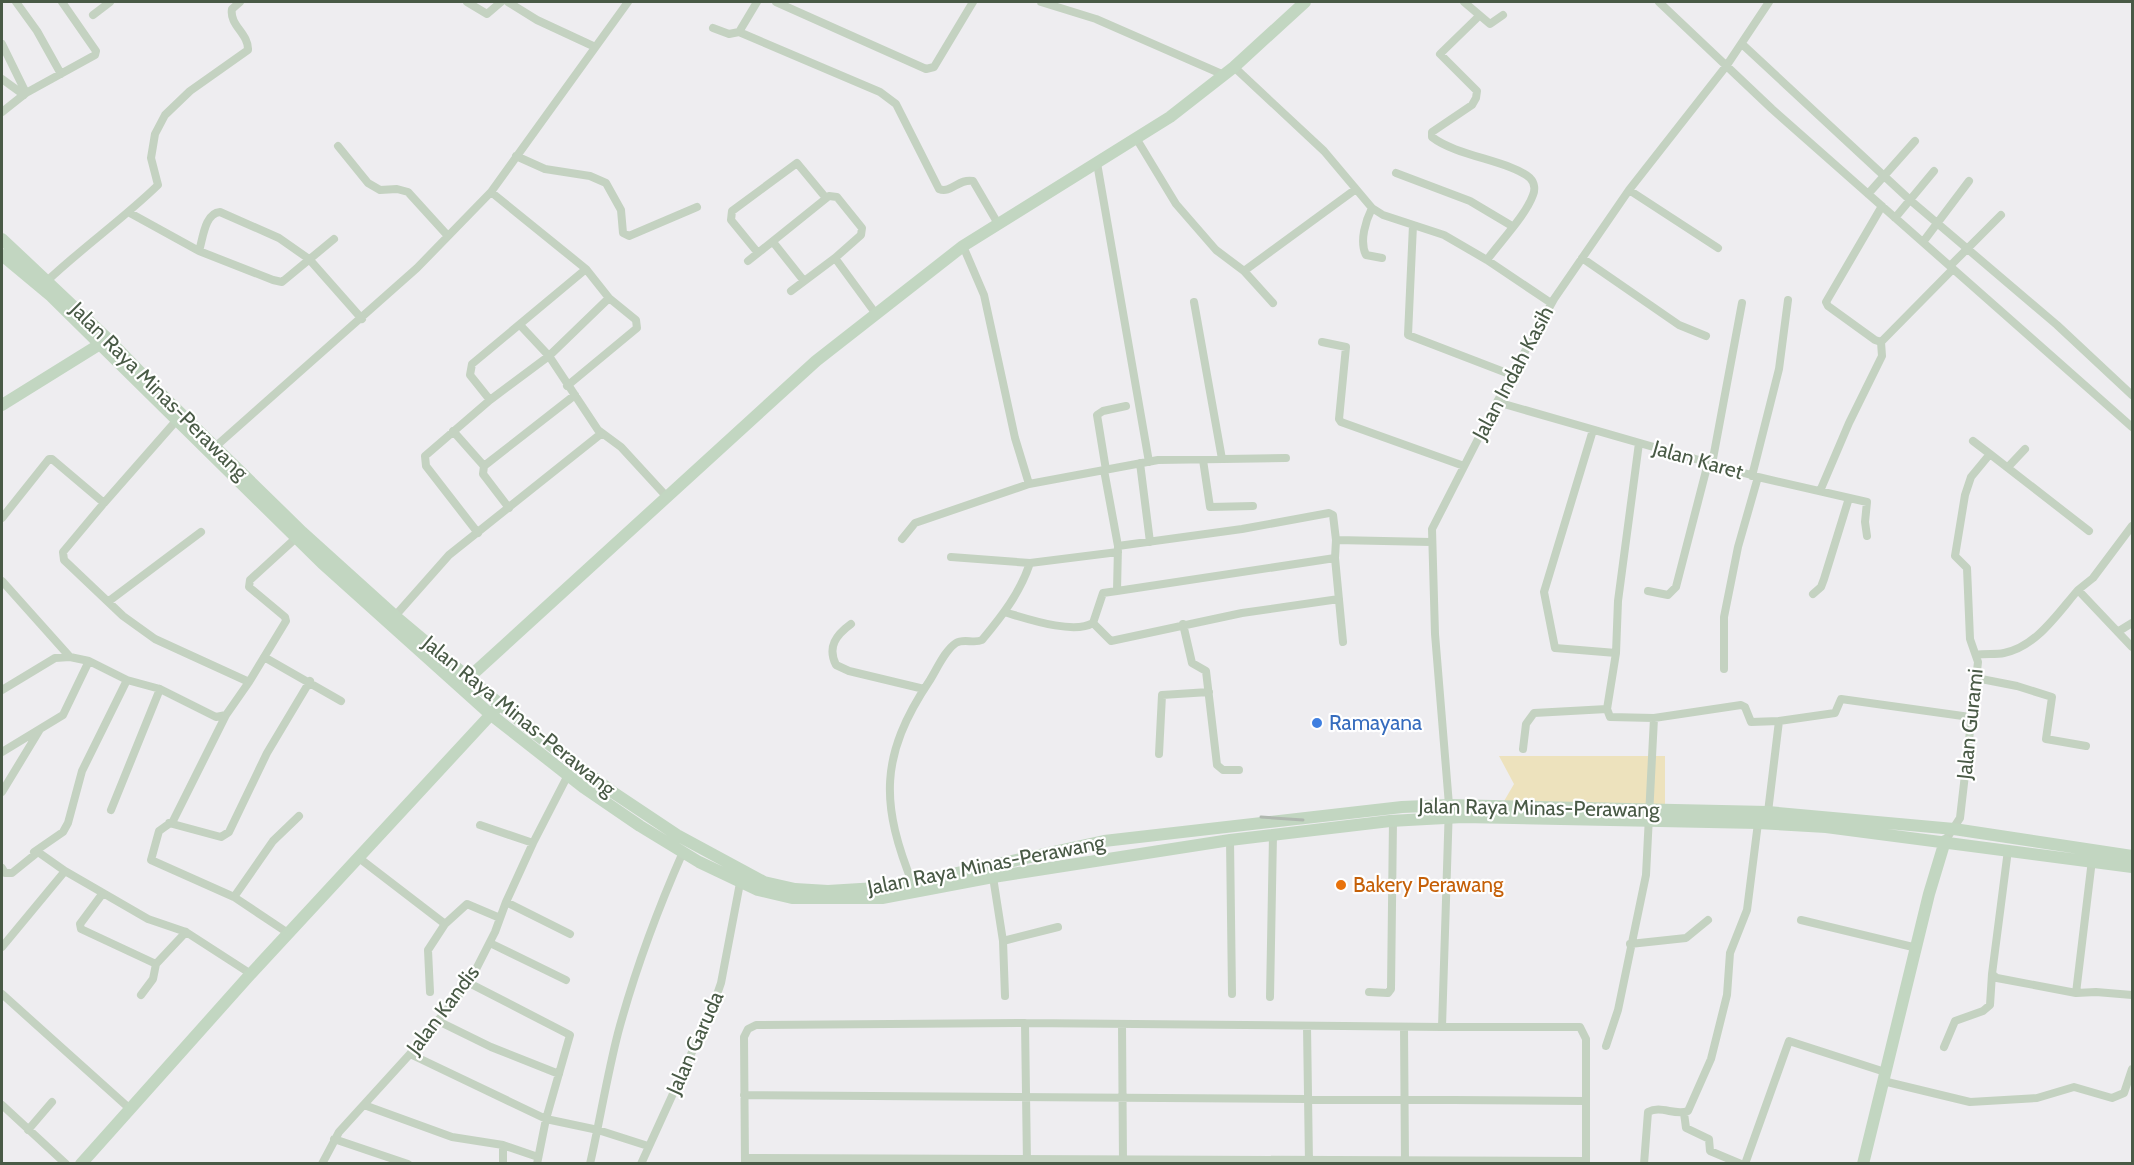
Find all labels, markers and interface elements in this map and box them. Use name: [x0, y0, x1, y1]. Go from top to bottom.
street label: Jalan Raya Minas-Perawang: [65, 296, 254, 485]
street label: Jalan Indah Kasih: [1466, 302, 1558, 445]
street label: Jalan Karet: [1649, 434, 1746, 484]
street label: Jalan Raya Minas-Perawang: [417, 629, 621, 802]
street label: Jalan Gurami: [1951, 667, 1988, 782]
place label: Ramayana: [1329, 710, 1422, 735]
marker: Ramayana: [1310, 716, 1324, 730]
street label: Jalan Raya Minas-Perawang: [1417, 793, 1660, 822]
street label: Jalan Raya Minas-Perawang: [864, 829, 1107, 900]
place label: Bakery Perawang: [1353, 872, 1504, 897]
marker: Bakery Perawang: [1334, 878, 1348, 892]
street label: Jalan Kandis: [400, 960, 484, 1060]
street label: Jalan Garuda: [660, 987, 728, 1099]

